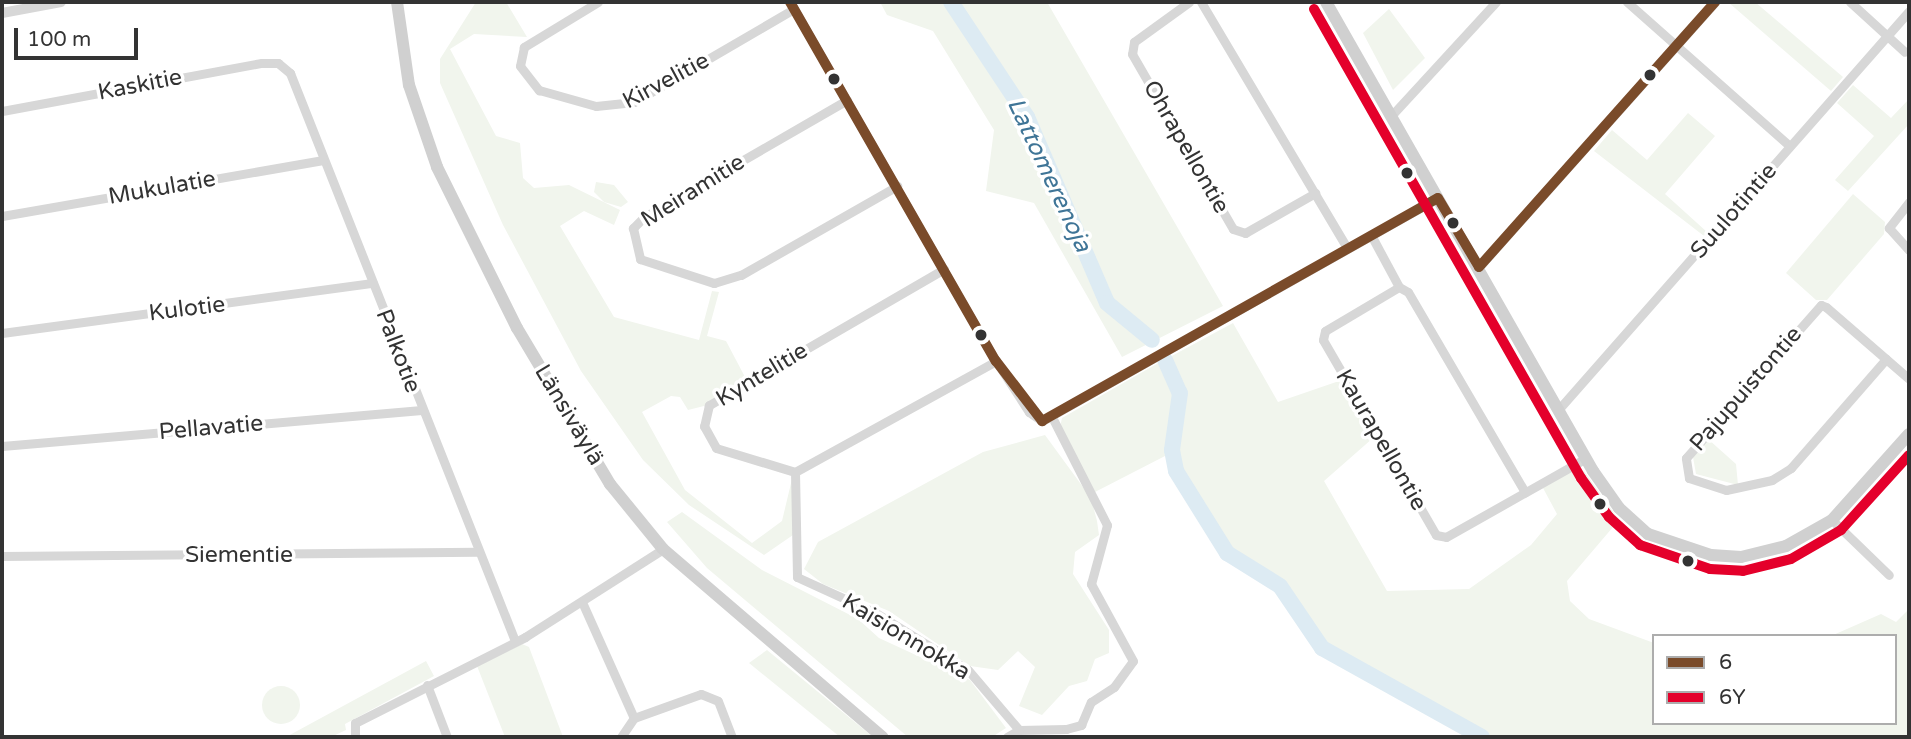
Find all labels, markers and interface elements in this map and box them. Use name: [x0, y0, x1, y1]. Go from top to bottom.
scale bar: [18, 14, 142, 58]
text: 100 m: [27, 27, 91, 52]
street label: Kirvelitie: [618, 47, 714, 115]
street label: Kaskitie: [96, 63, 184, 107]
unlabelled marker: [1643, 68, 1657, 82]
unlabelled marker: [827, 72, 841, 86]
street label: Ohrapellontie: [1137, 76, 1235, 218]
water label: Lattomerenoja: [1001, 93, 1097, 257]
street label: Meiramitie: [636, 148, 750, 234]
street label: Suulotintie: [1685, 158, 1783, 264]
street label: Mukulatie: [106, 165, 218, 211]
unlabelled marker: [1400, 166, 1414, 180]
unlabelled marker: [1446, 216, 1460, 230]
street label: Kulotie: [147, 291, 227, 327]
street label: Palkotie: [369, 305, 427, 397]
street label: Pajupuistontie: [1684, 321, 1808, 457]
unlabelled marker: [974, 328, 988, 342]
street label: Kyntelitie: [711, 337, 813, 413]
street label: Länsiväylä: [528, 360, 610, 470]
street label: Kaurapellontie: [1329, 365, 1433, 515]
street label: Pellavatie: [158, 410, 264, 446]
unlabelled marker: [1593, 497, 1607, 511]
street label: Siementie: [185, 541, 293, 569]
unlabelled marker: [1681, 554, 1695, 568]
street label: Kaisionnokka: [837, 588, 975, 686]
legend: [1652, 634, 1897, 725]
text: 6: [1719, 650, 1732, 675]
text: 6Y: [1719, 685, 1746, 710]

